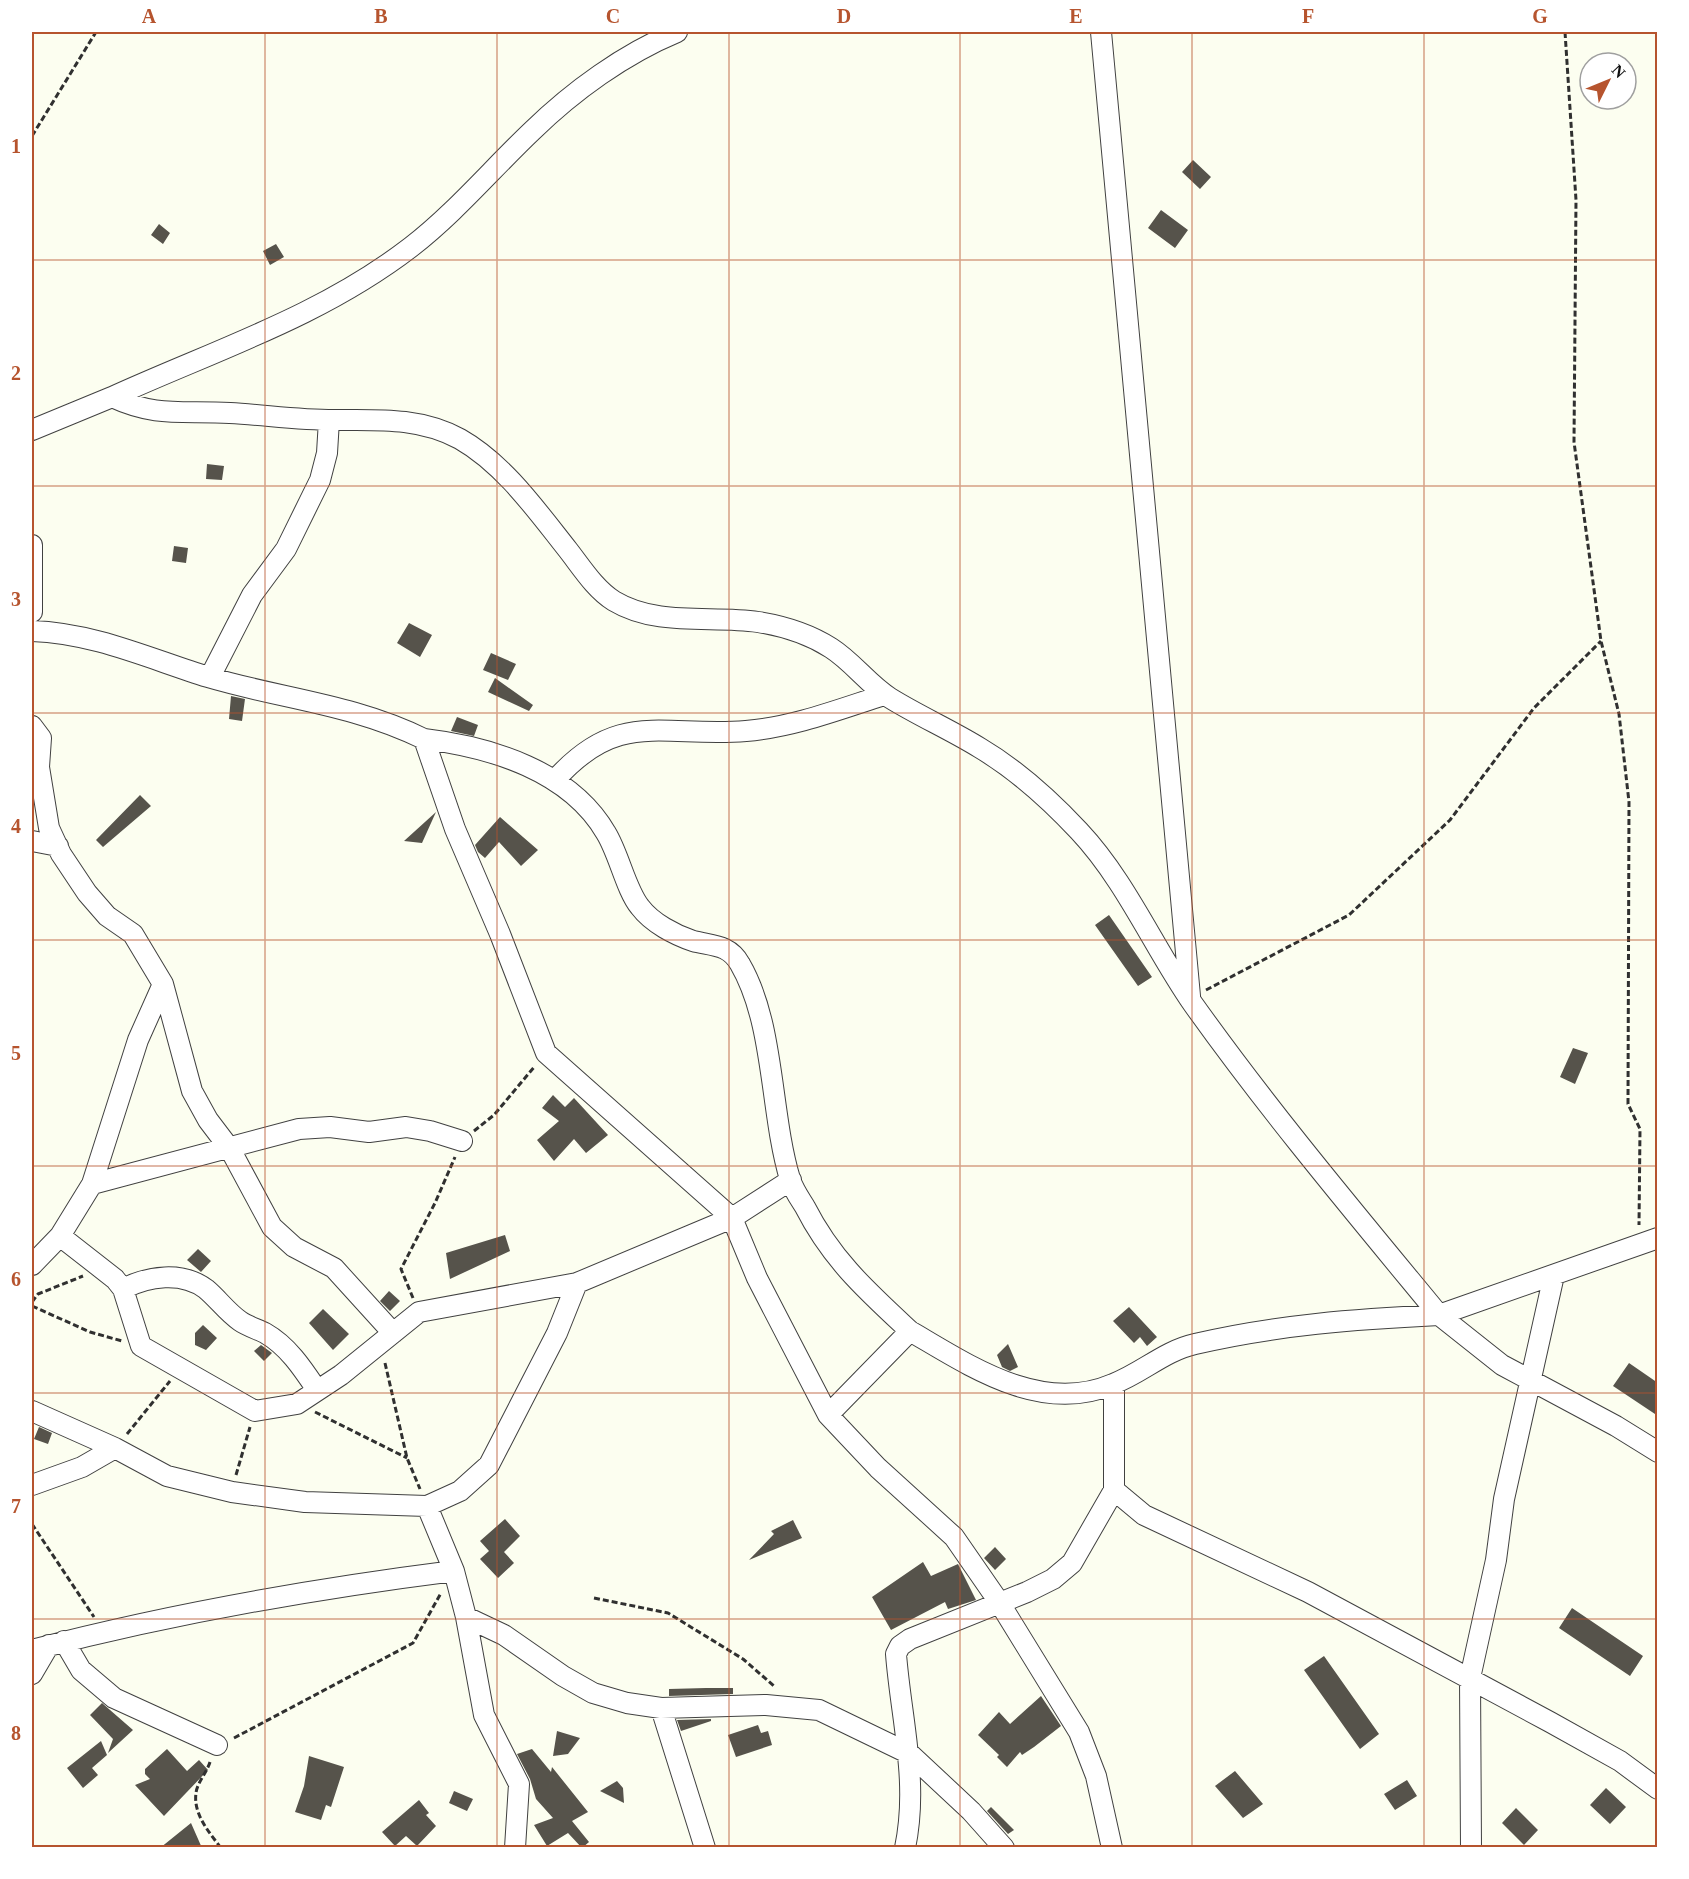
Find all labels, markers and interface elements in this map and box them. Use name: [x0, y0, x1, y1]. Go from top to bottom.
text: A: [142, 5, 157, 27]
text: B: [374, 5, 388, 27]
text: C: [606, 5, 620, 27]
text: D: [837, 5, 851, 27]
text: E: [1069, 5, 1083, 27]
text: F: [1302, 5, 1314, 27]
text: G: [1532, 5, 1548, 27]
north arrow: [1578, 51, 1638, 111]
text: N: [1608, 61, 1629, 81]
text: 1: [11, 135, 21, 157]
text: 2: [11, 362, 21, 384]
text: 3: [11, 588, 21, 610]
text: 4: [11, 815, 21, 837]
text: 5: [11, 1042, 21, 1064]
text: 6: [11, 1268, 21, 1290]
text: 7: [11, 1495, 21, 1517]
text: 8: [11, 1722, 21, 1744]

